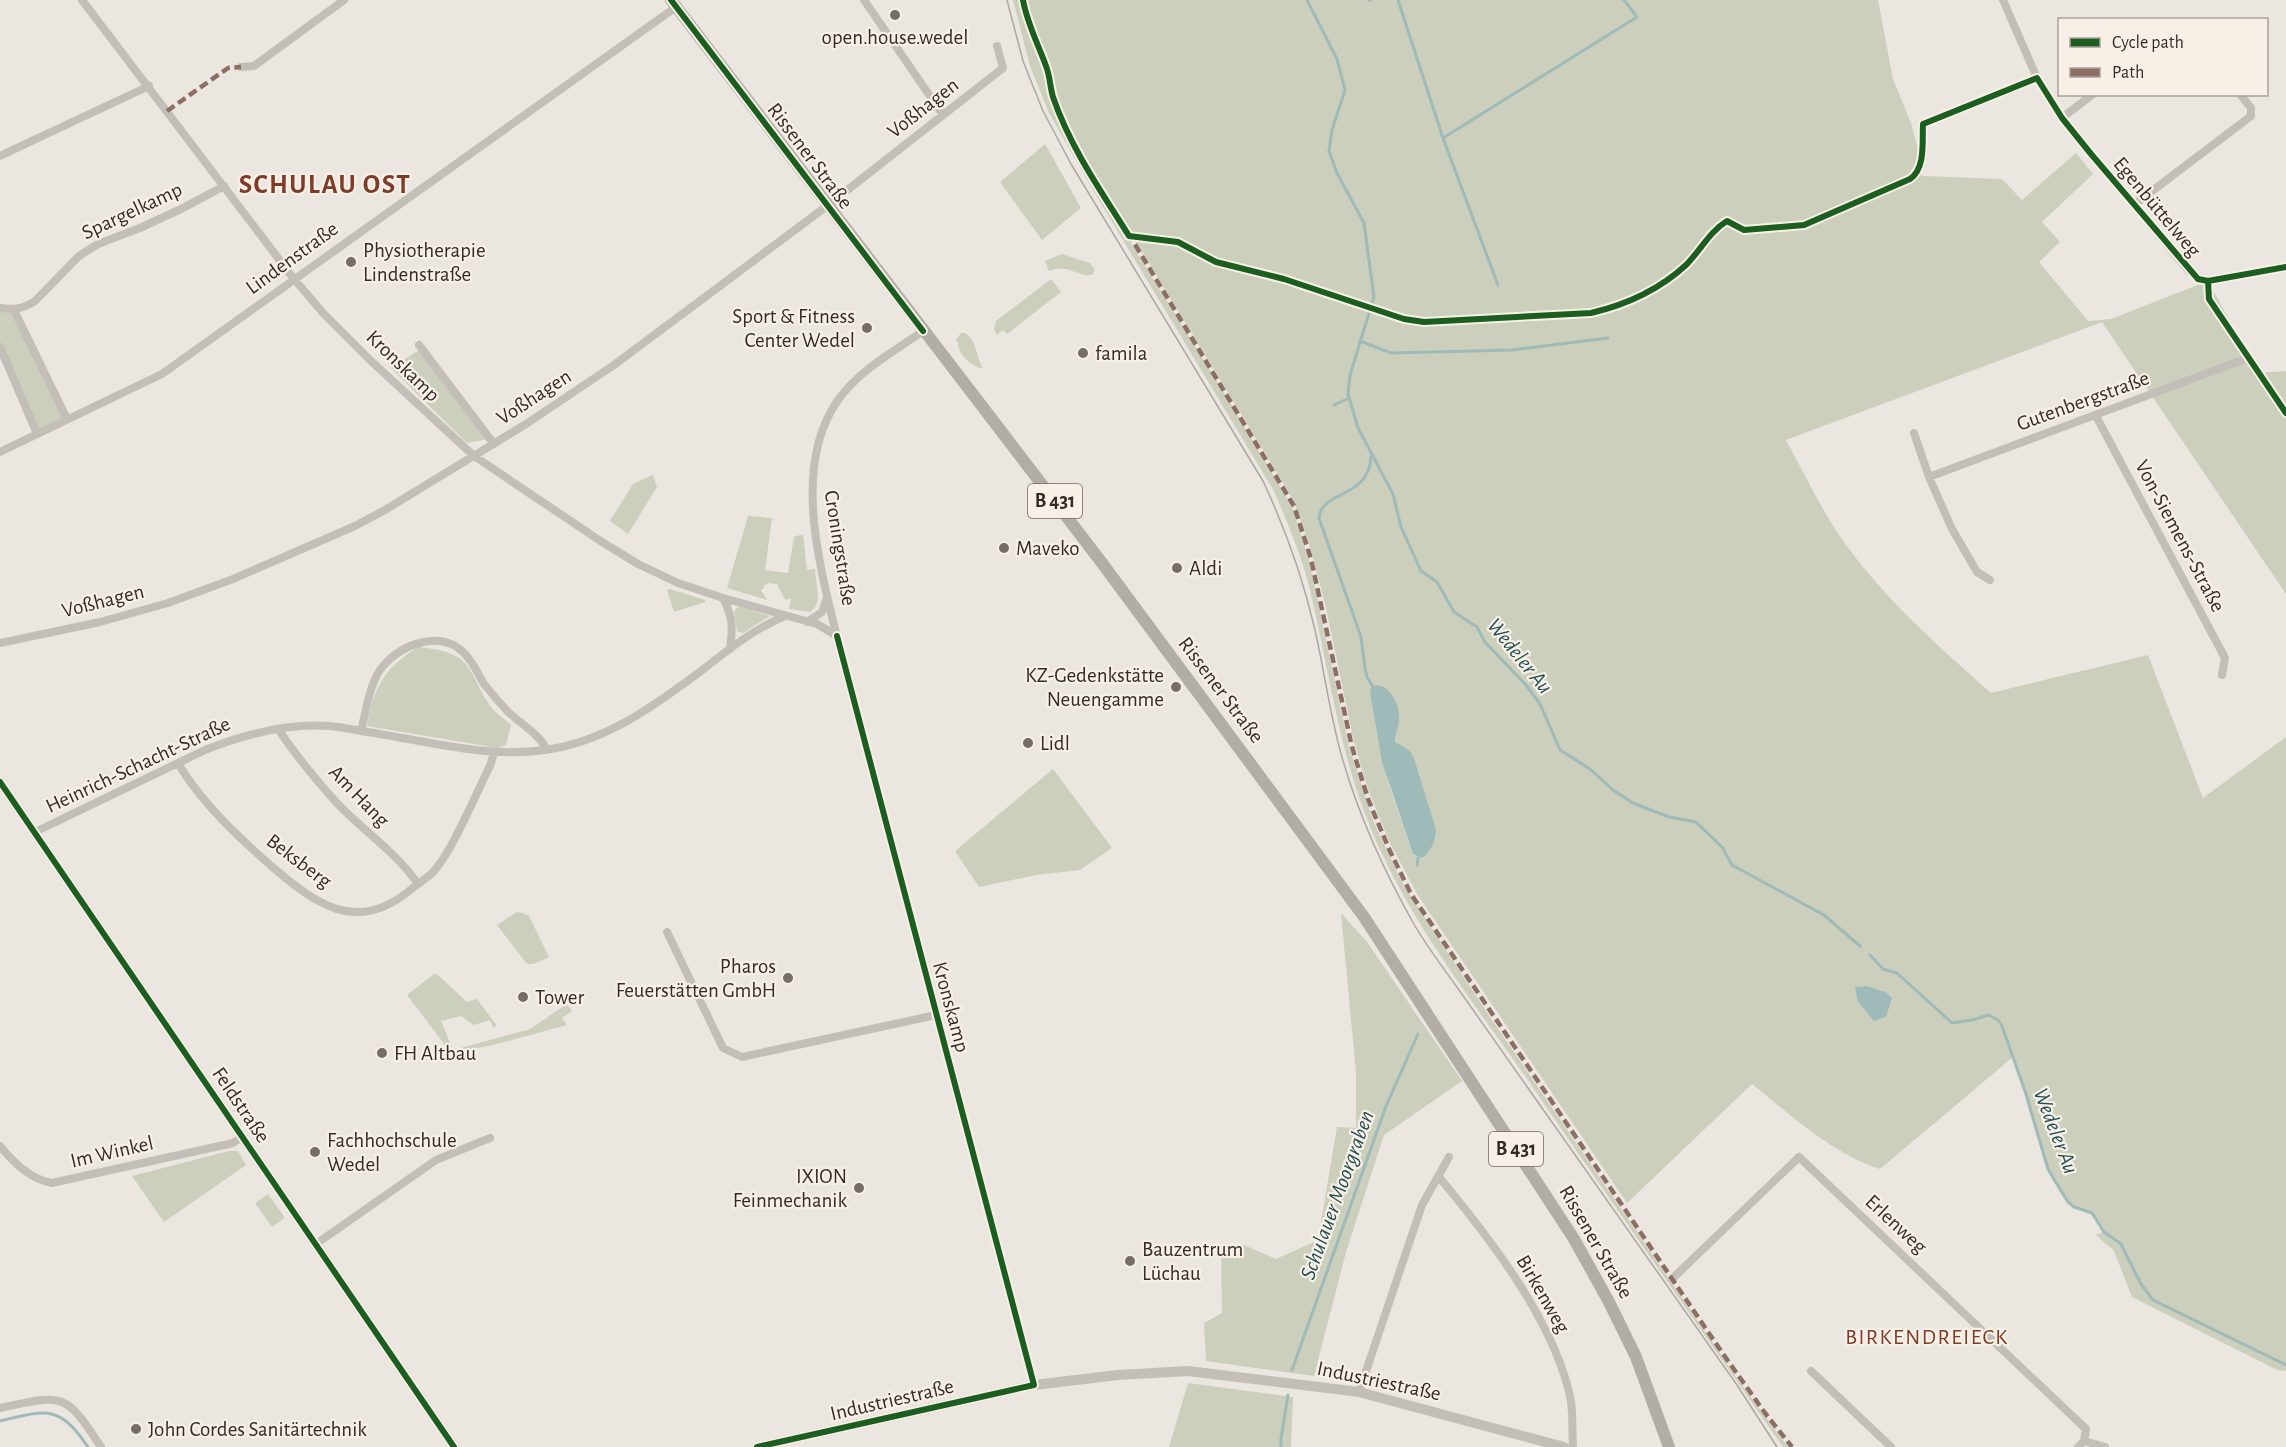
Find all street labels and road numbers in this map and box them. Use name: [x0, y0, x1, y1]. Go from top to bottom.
street label: Voßhagen: [883, 74, 963, 142]
street label: Rissener Straße: [763, 99, 857, 213]
street label: Egenbüttelweg: [2109, 153, 2205, 261]
street label: Spargelkamp: [79, 179, 185, 243]
street label: Lindenstraße: [242, 218, 342, 298]
street label: Kronskamp: [362, 326, 444, 406]
street label: Voßhagen: [493, 365, 575, 429]
street label: Gutenbergstraße: [2014, 367, 2152, 435]
street label: Von-Siemens-Straße: [2131, 457, 2229, 615]
road number: B 431: [1028, 484, 1082, 518]
street label: Croningstraße: [821, 489, 859, 607]
street label: Voßhagen: [60, 581, 146, 621]
street label: Rissener Straße: [1174, 633, 1268, 747]
street label: Heinrich-Schacht-Straße: [43, 713, 233, 817]
street label: Am Hang: [325, 761, 394, 831]
street label: Beksberg: [262, 830, 336, 893]
street label: Kronskamp: [929, 959, 973, 1055]
street label: Feldstraße: [208, 1063, 274, 1147]
street label: Im Winkel: [68, 1132, 156, 1172]
road number: B 431: [1489, 1132, 1543, 1166]
street label: Rissener Straße: [1555, 1182, 1637, 1302]
street label: Erlenweg: [1861, 1191, 1931, 1258]
street label: Birkenweg: [1512, 1251, 1574, 1337]
street label: Industriestraße: [1315, 1358, 1443, 1404]
street label: Industriestraße: [828, 1376, 956, 1424]

